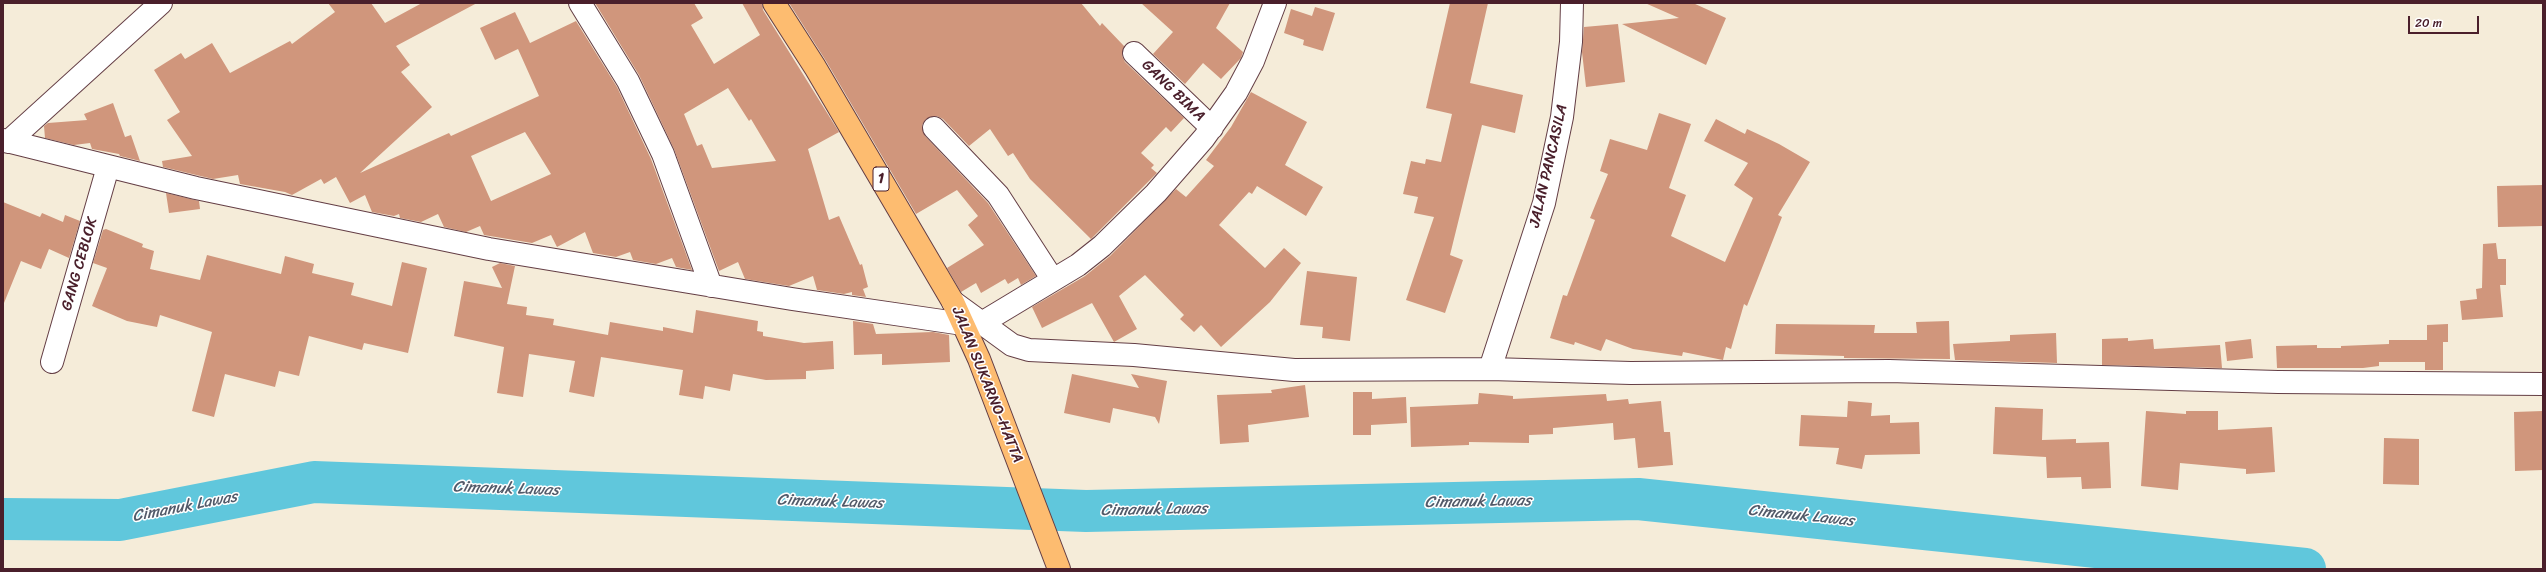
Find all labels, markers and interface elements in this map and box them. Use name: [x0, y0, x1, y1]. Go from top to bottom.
scale bar: [2410, 8, 2481, 34]
text: 20 m: [2415, 12, 2442, 34]
street label: GANG BIMA: [1138, 56, 1208, 126]
street label: JALAN PANCASILA: [1526, 103, 1572, 229]
road number: 1: [873, 167, 889, 191]
street label: GANG CEBLOK: [58, 215, 102, 313]
street label: JALAN SUKARNO-HATTA: [947, 304, 1027, 466]
water label: Cimanuk Lawas: [452, 478, 560, 500]
water label: Cimanuk Lawas: [131, 487, 239, 527]
water label: Cimanuk Lawas: [776, 491, 884, 513]
water label: Cimanuk Lawas: [1425, 491, 1531, 513]
water label: Cimanuk Lawas: [1101, 499, 1207, 521]
water label: Cimanuk Lawas: [1747, 501, 1855, 531]

